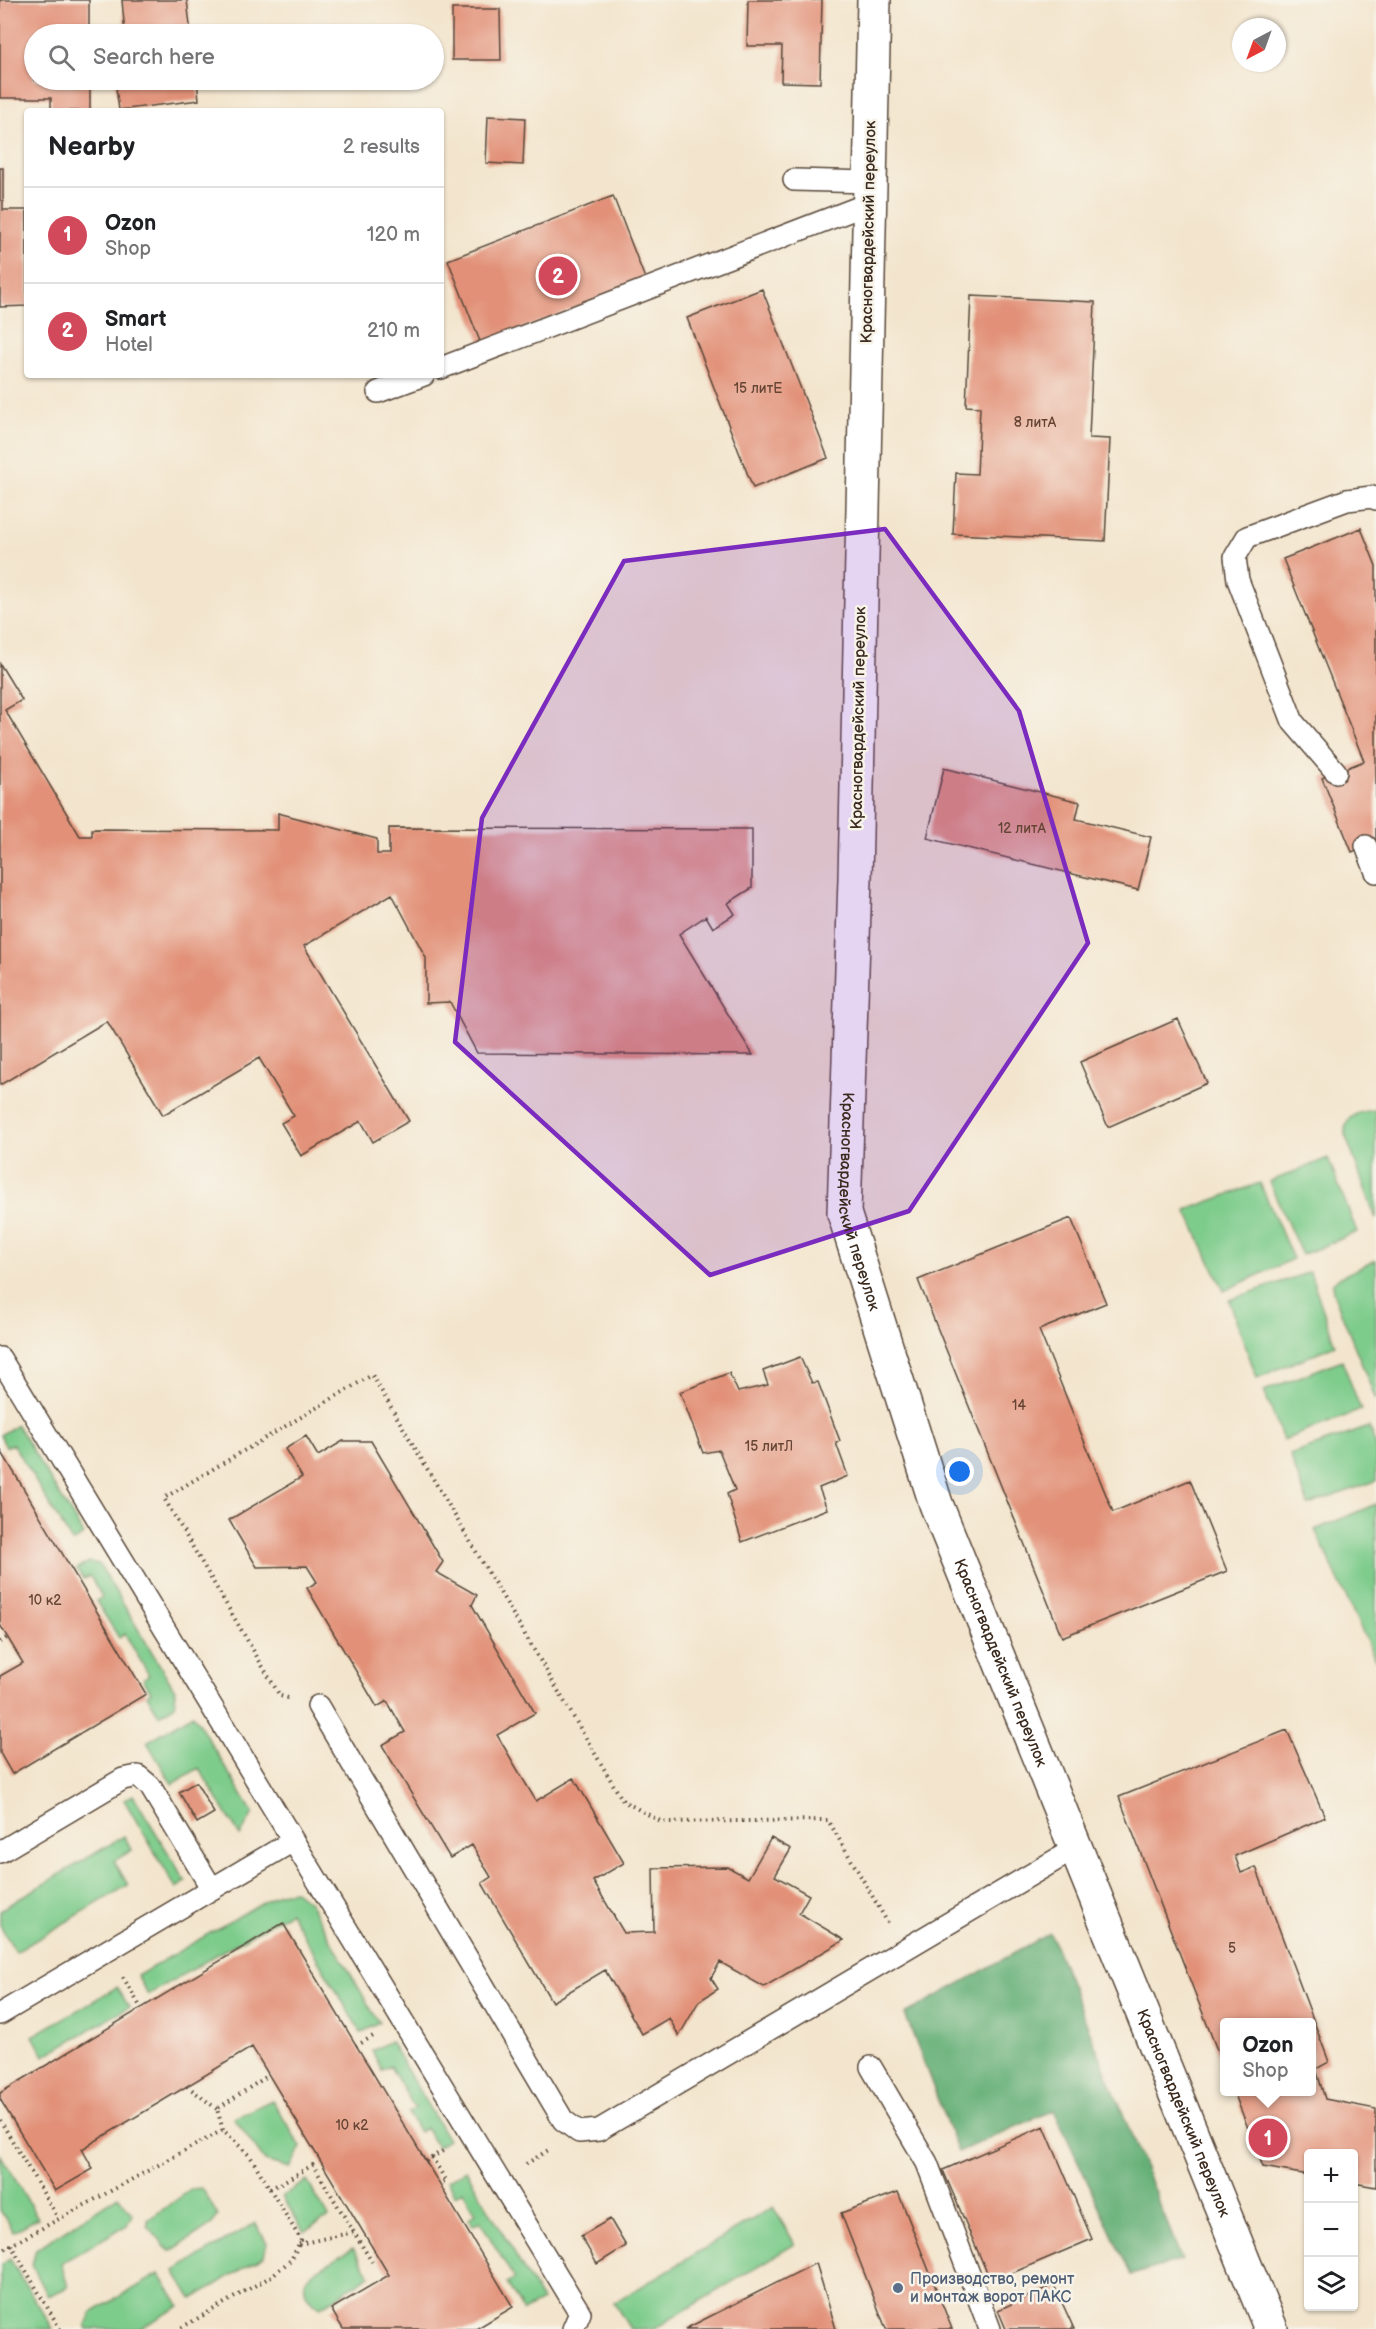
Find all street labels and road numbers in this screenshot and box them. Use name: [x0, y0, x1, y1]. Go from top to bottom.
street label: Красногвардейский переулок: [858, 120, 880, 344]
street label: Красногвардейский переулок: [848, 606, 870, 830]
street label: Красногвардейский переулок: [834, 1092, 884, 1314]
street label: Красногвардейский переулок: [950, 1556, 1051, 1770]
street label: Красногвардейский переулок: [1133, 2006, 1234, 2220]

